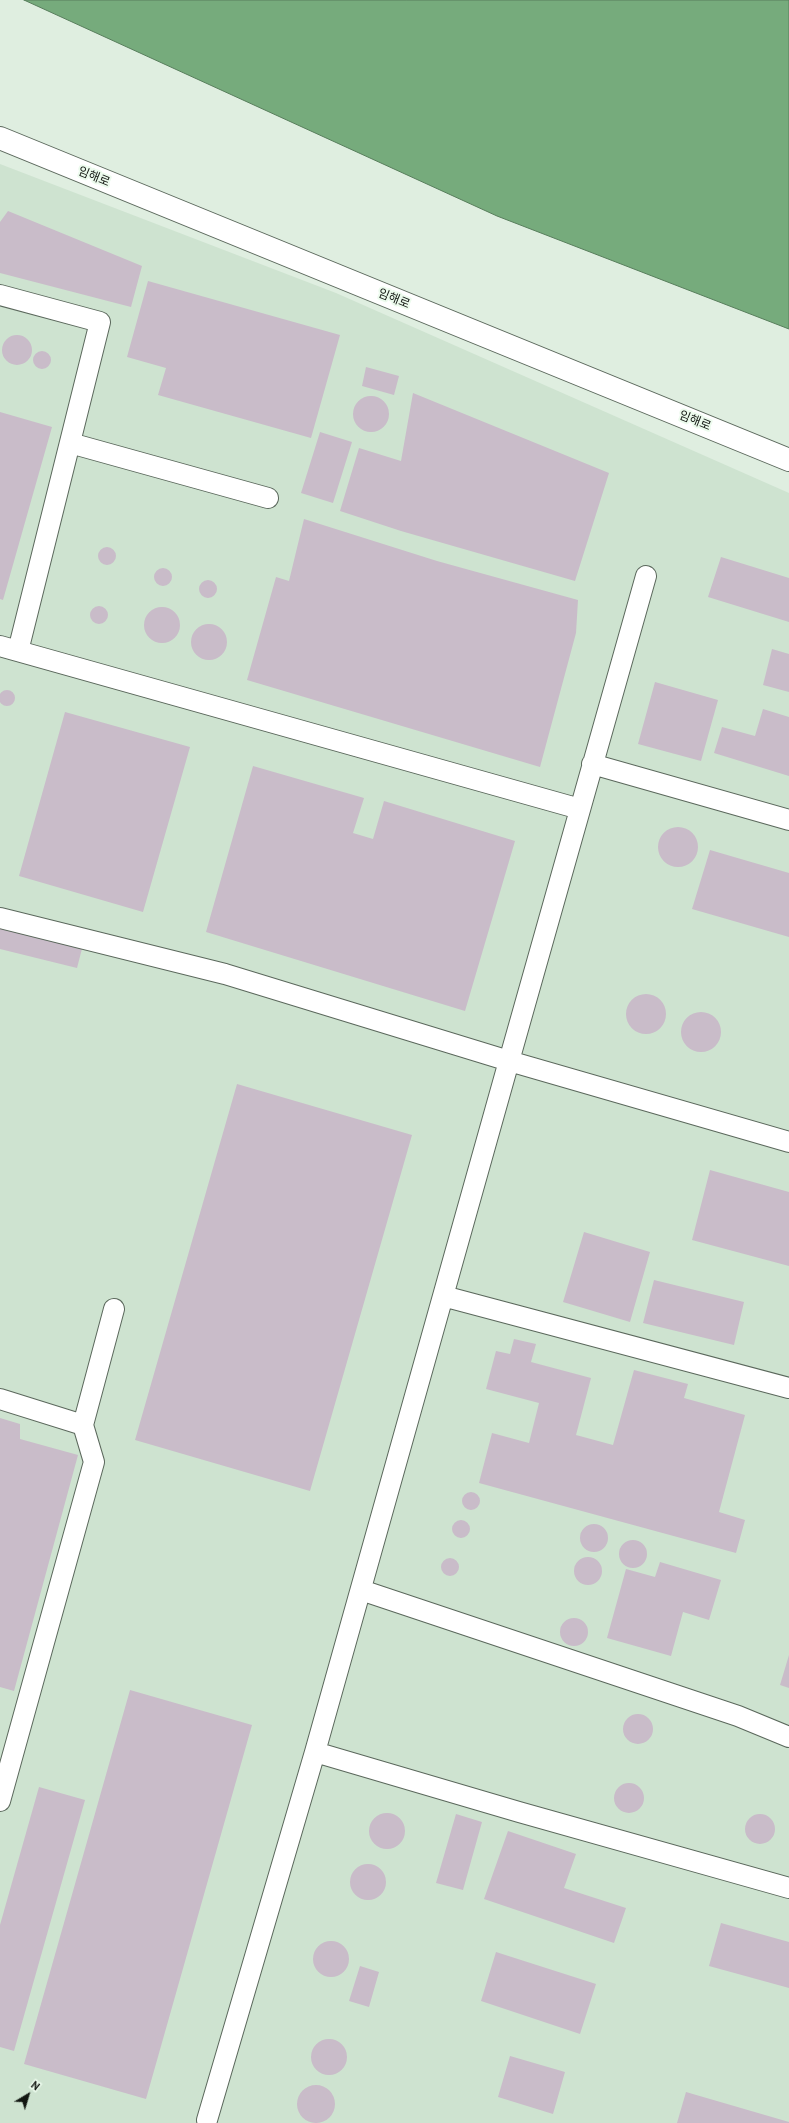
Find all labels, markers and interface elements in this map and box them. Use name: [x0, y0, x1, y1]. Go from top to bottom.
street label: 임해로: [76, 164, 112, 190]
street label: 임해로: [376, 286, 412, 312]
street label: 임해로: [677, 408, 713, 434]
north arrow: [8, 2075, 48, 2115]
text: N: [28, 2078, 43, 2093]

